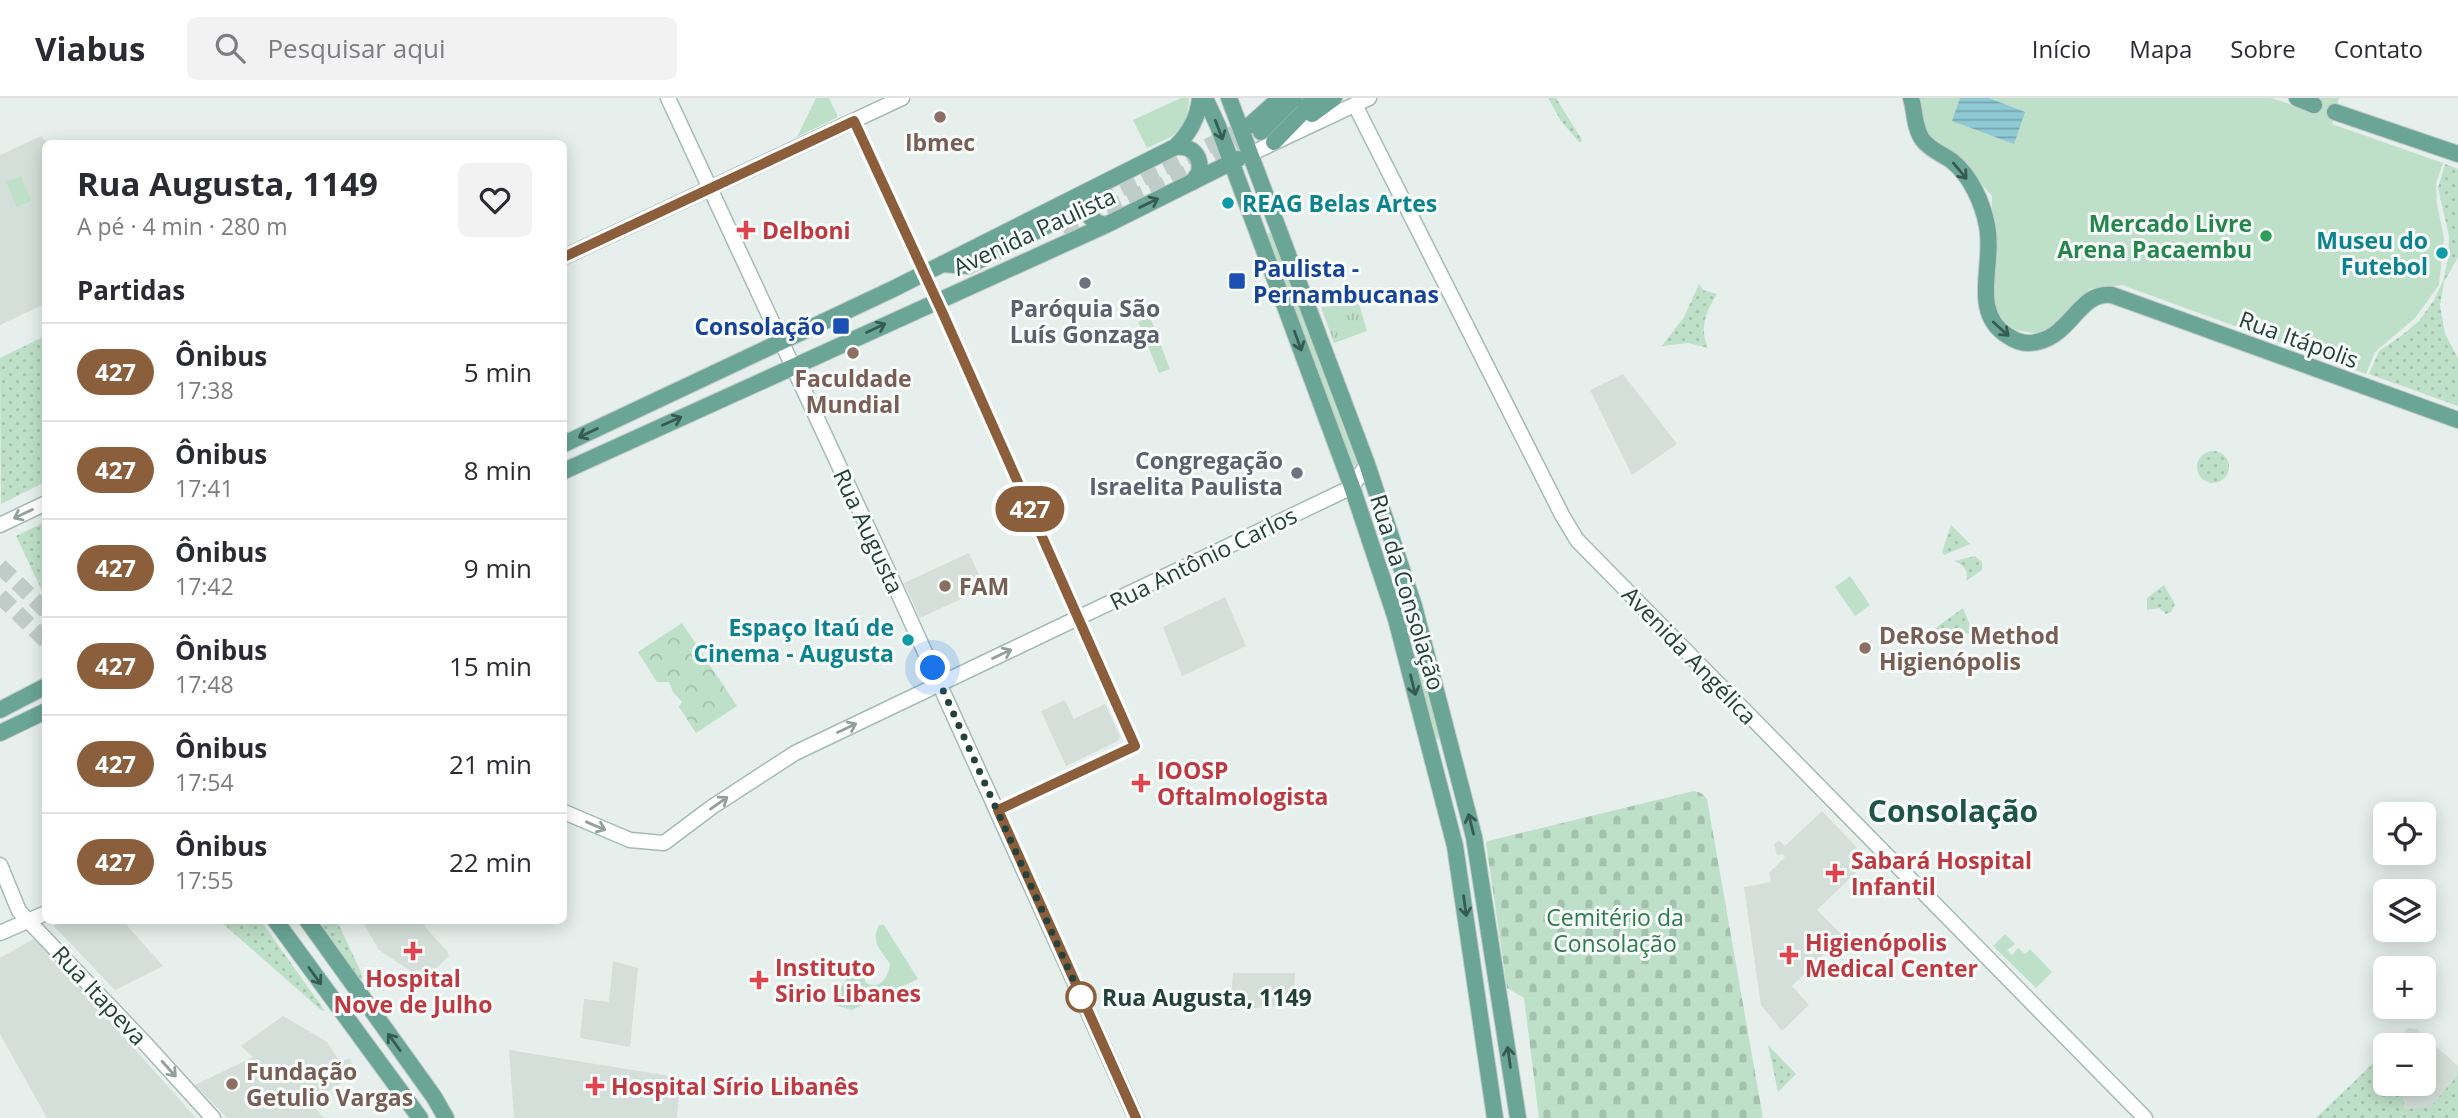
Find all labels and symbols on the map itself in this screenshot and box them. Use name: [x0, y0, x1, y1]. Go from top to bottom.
marker: Ibmec: [932, 109, 948, 125]
one-way arrow: [1213, 118, 1226, 140]
place label: Ibmec: [905, 126, 975, 158]
one-way arrow: [1953, 162, 1968, 180]
street label: Avenida Paulista: [947, 179, 1121, 283]
place label: REAG Belas Artes: [1242, 187, 1437, 219]
marker: REAG Belas Artes: [1220, 195, 1236, 211]
one-way arrow: [1138, 196, 1159, 210]
place label: Mercado Livre Arena Pacaembu: [2057, 207, 2252, 265]
place label: Delboni: [762, 214, 851, 246]
marker: Delboni: [736, 220, 756, 240]
place label: Museu do Futebol: [2316, 224, 2428, 282]
marker: Mercado Livre Arena Pacaembu: [2258, 228, 2274, 244]
marker: Museu do Futebol: [2434, 245, 2450, 261]
place label: Paulista - Pernambucanas: [1253, 252, 1439, 310]
marker: Paulista - Pernambucanas: [1227, 271, 1247, 291]
marker: Paróquia São Luís Gonzaga: [1077, 275, 1093, 291]
place label: Paróquia São Luís Gonzaga: [1010, 292, 1160, 350]
street label: Rua Itápolis: [2235, 303, 2363, 375]
place label: Consolação: [694, 310, 825, 342]
marker: Consolação: [831, 316, 851, 336]
one-way arrow: [865, 321, 887, 334]
one-way arrow: [1992, 321, 2010, 337]
one-way arrow: [1293, 329, 1306, 351]
marker: Faculdade Mundial: [845, 345, 861, 361]
place label: Faculdade Mundial: [794, 362, 912, 420]
one-way arrow: [661, 414, 683, 427]
one-way arrow: [578, 427, 599, 440]
place label: Congregação Israelita Paulista: [1089, 444, 1283, 502]
street label: Rua Augusta: [826, 463, 912, 599]
marker: Congregação Israelita Paulista: [1289, 465, 1305, 481]
line badge: 427: [990, 486, 1070, 532]
street label: Rua da Consolação: [1363, 490, 1453, 694]
street label: Rua Antônio Carlos: [1104, 499, 1302, 617]
one-way arrow: [13, 508, 34, 522]
place label: FAM: [959, 570, 1009, 602]
marker: FAM: [937, 578, 953, 594]
street label: Avenida Angélica: [1616, 579, 1764, 731]
place label: Espaço Itaú de Cinema - Augusta: [693, 611, 894, 669]
place label: DeRose Method Higienópolis: [1879, 619, 2059, 677]
marker: Espaço Itaú de Cinema - Augusta: [900, 632, 916, 648]
marker: DeRose Method Higienópolis: [1857, 640, 1873, 656]
one-way arrow: [990, 647, 1012, 660]
your location: [915, 650, 950, 685]
one-way arrow: [1407, 674, 1420, 696]
one-way arrow: [836, 721, 857, 734]
place label: IOOSP Oftalmologista: [1157, 754, 1329, 812]
marker: IOOSP Oftalmologista: [1131, 773, 1151, 793]
district label: Consolação: [1868, 790, 2038, 831]
one-way arrow: [709, 796, 728, 810]
one-way arrow: [1464, 813, 1477, 836]
one-way arrow: [585, 821, 607, 834]
place label: Sabará Hospital Infantil: [1851, 844, 2032, 902]
marker: Sabará Hospital Infantil: [1825, 863, 1845, 883]
one-way arrow: [1459, 894, 1472, 917]
park label: Cemitério da Consolação: [1546, 901, 1684, 959]
place label: Higienópolis Medical Center: [1805, 926, 1978, 984]
street label: Rua Itapeva: [45, 938, 155, 1052]
marker: Hospital Nove de Julho: [403, 941, 423, 961]
marker: Higienópolis Medical Center: [1779, 945, 1799, 965]
place label: Instituto Sirio Libanes: [775, 951, 921, 1009]
place label: Hospital Nove de Julho: [334, 962, 492, 1020]
one-way arrow: [308, 966, 322, 985]
marker: Instituto Sirio Libanes: [749, 970, 769, 990]
place label: Rua Augusta, 1149: [1102, 981, 1312, 1013]
marker: Rua Augusta, 1149: [1066, 982, 1096, 1012]
one-way arrow: [386, 1033, 401, 1052]
one-way arrow: [1502, 1047, 1515, 1069]
place label: Fundação Getulio Vargas: [246, 1055, 413, 1113]
one-way arrow: [160, 1060, 177, 1077]
place label: Hospital Sírio Libanês: [611, 1070, 859, 1102]
marker: Fundação Getulio Vargas: [224, 1076, 240, 1092]
marker: Hospital Sírio Libanês: [585, 1076, 605, 1096]

